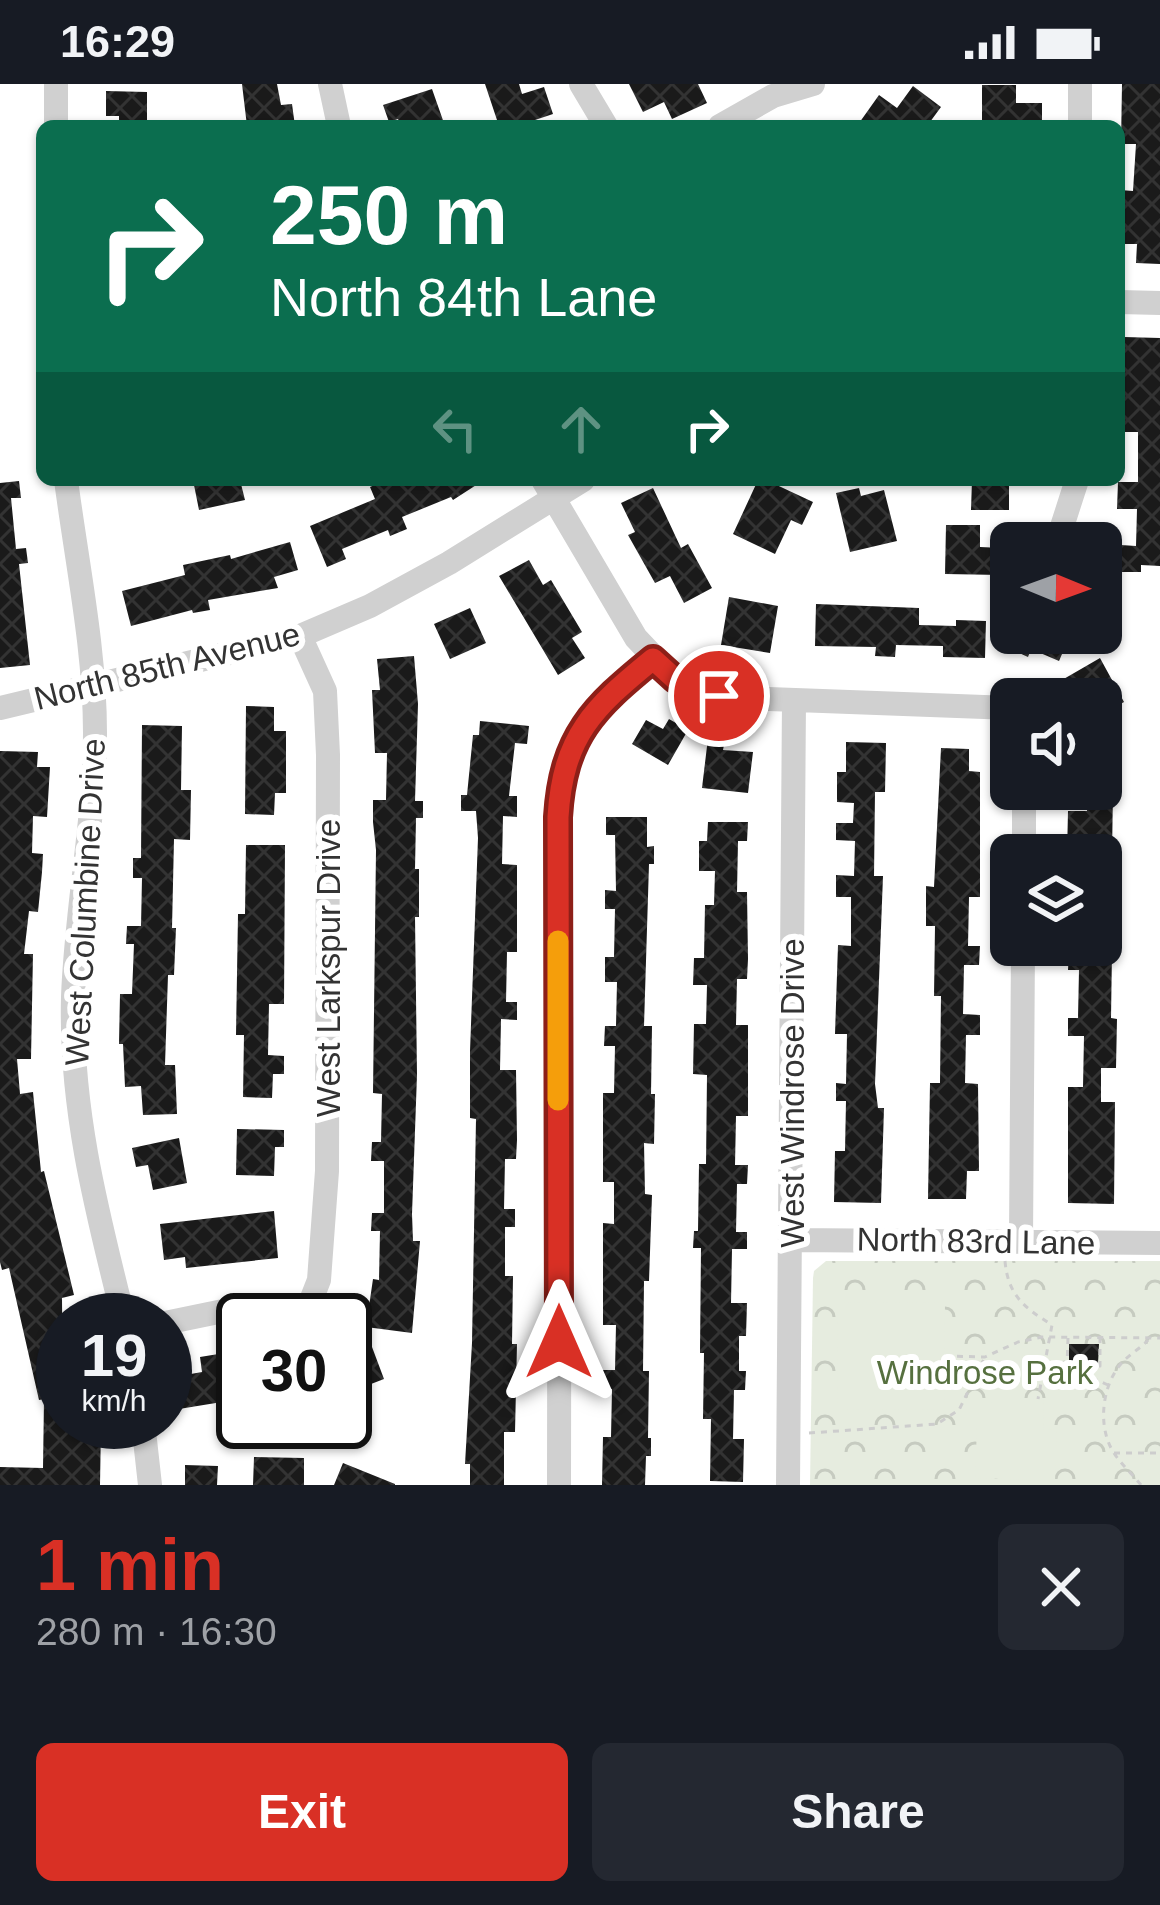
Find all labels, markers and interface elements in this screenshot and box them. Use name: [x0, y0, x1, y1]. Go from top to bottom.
text: 16:29: [60, 16, 175, 67]
icon: right: [72, 168, 228, 324]
text: 250 m: [270, 168, 508, 262]
text: North 84th Lane: [270, 267, 657, 327]
icon: left: [422, 396, 488, 462]
icon: ahead: [548, 396, 614, 462]
icon: right: [674, 396, 740, 462]
north arrow: [990, 522, 1122, 654]
map controls: [990, 522, 1122, 966]
street label: North 85th Avenue: [30, 615, 304, 717]
pin: [668, 645, 770, 747]
icon: arrive: [686, 663, 752, 729]
button: sound: [990, 678, 1122, 810]
street label: West Columbine Drive: [58, 737, 112, 1067]
street label: West Larkspur Drive: [310, 819, 347, 1117]
button: layers: [990, 834, 1122, 966]
street label: West Windrose Drive: [774, 938, 811, 1248]
street label: North 83rd Lane: [856, 1220, 1096, 1262]
position arrow: [496, 1279, 622, 1405]
speed limit sign: 30: [216, 1293, 372, 1449]
text: 19: [81, 1322, 147, 1389]
park label: Windrose Park: [877, 1354, 1094, 1391]
text: km/h: [81, 1384, 147, 1417]
button: close: [998, 1524, 1124, 1650]
text: 1 min: [36, 1525, 224, 1605]
text: 280 m · 16:30: [36, 1610, 277, 1653]
button: Exit: [36, 1743, 568, 1881]
button: Share: [592, 1743, 1124, 1881]

